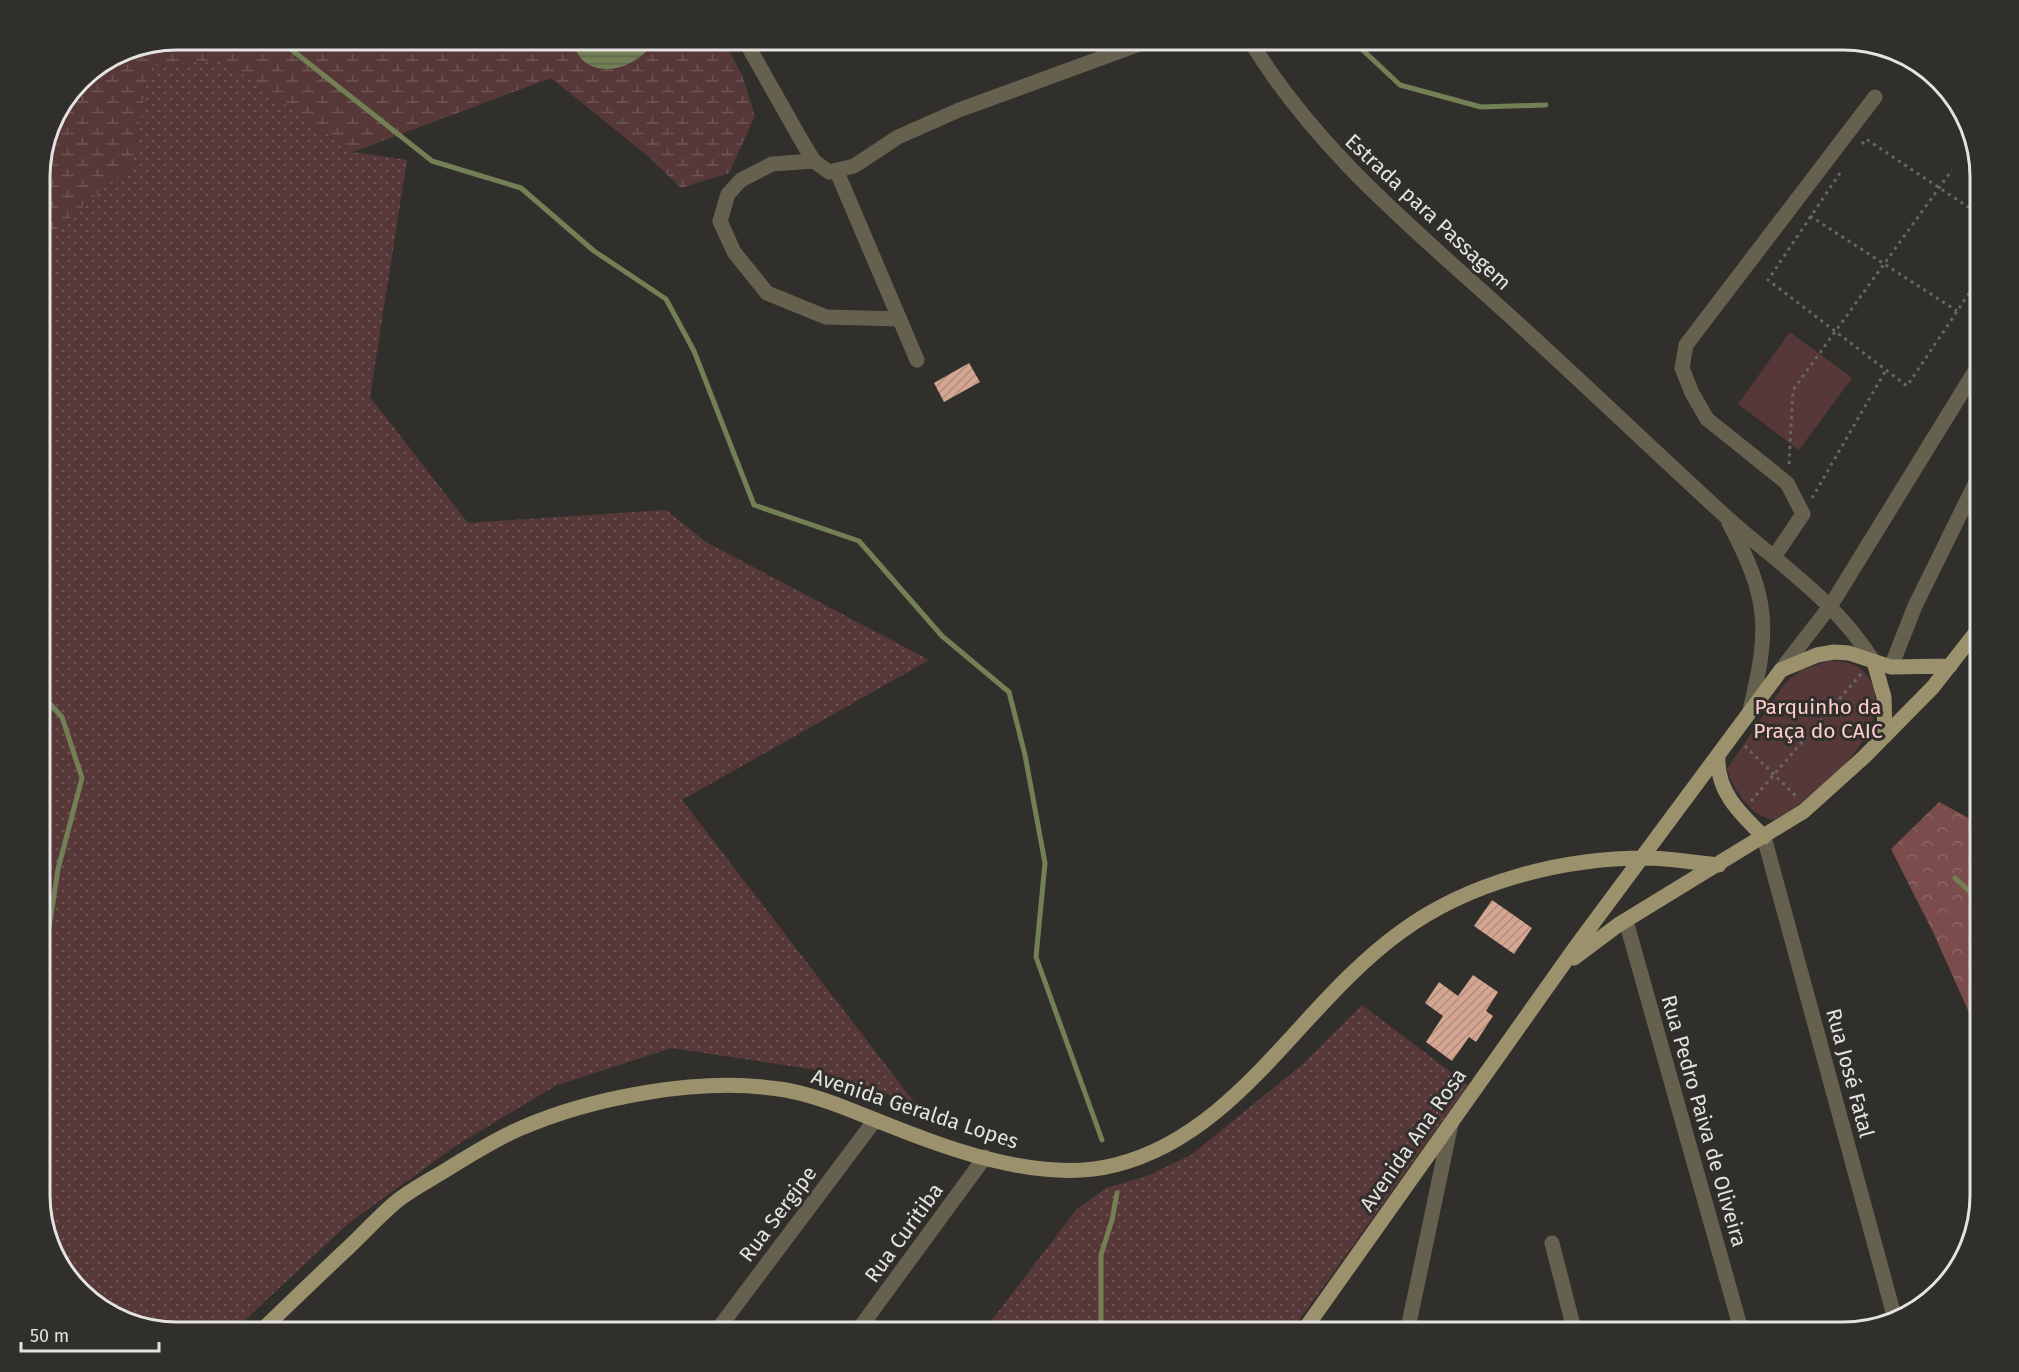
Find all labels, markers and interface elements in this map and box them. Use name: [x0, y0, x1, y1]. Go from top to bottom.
street label: Estrada para Passagem: [1340, 128, 1516, 296]
park label: Parquinho da Praça do CAIC: [1753, 694, 1883, 744]
street label: Rua Pedro Paiva de Oliveira: [1656, 992, 1752, 1250]
street label: Rua José Fatal: [1820, 1006, 1880, 1140]
street label: Avenida Geralda Lopes: [808, 1063, 1022, 1155]
street label: Avenida Ana Rosa: [1354, 1064, 1472, 1216]
street label: Rua Sergipe: [734, 1161, 822, 1267]
street label: Rua Curitiba: [859, 1178, 949, 1288]
scale bar: [21, 1315, 159, 1353]
text: 50 m: [30, 1325, 69, 1347]

